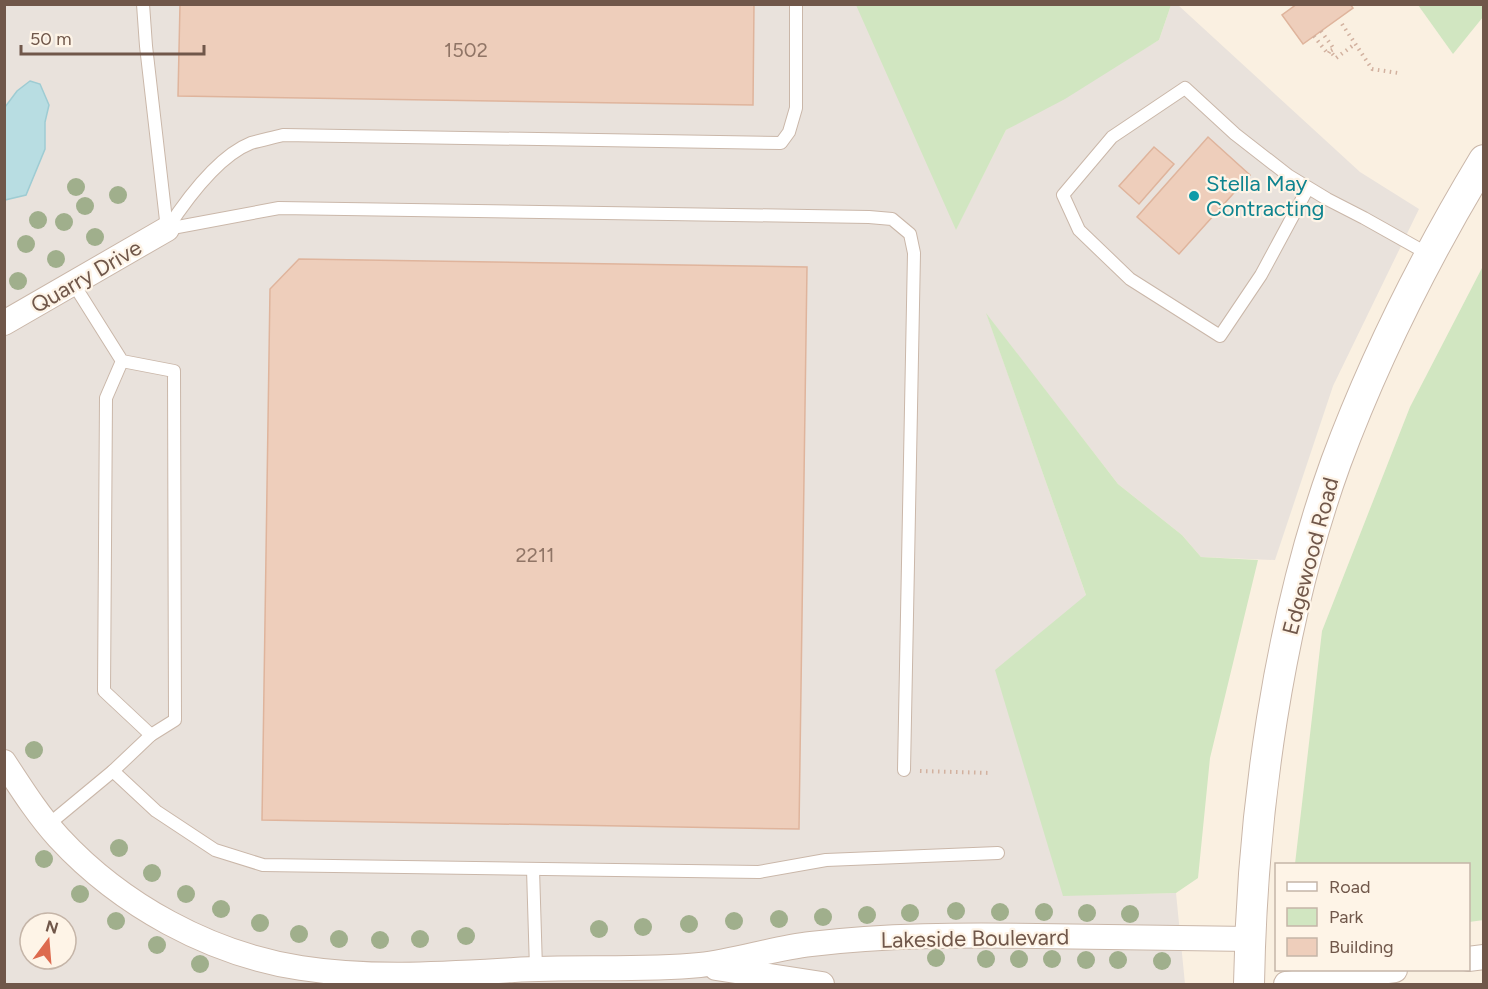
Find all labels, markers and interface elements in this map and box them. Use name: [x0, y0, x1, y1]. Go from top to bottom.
scale bar: [21, 18, 204, 56]
text: 50 m: [30, 28, 72, 50]
house number: 1502: [444, 38, 488, 62]
place label: Stella May Contracting: [1206, 170, 1324, 222]
marker: Stella May Contracting: [1187, 189, 1201, 203]
street label: Quarry Drive: [26, 234, 146, 319]
street label: Edgewood Road: [1276, 474, 1344, 638]
house number: 2211: [516, 543, 554, 567]
legend: [1275, 863, 1470, 971]
text: Road: [1329, 876, 1370, 898]
text: Park: [1329, 906, 1364, 928]
north arrow: [18, 911, 78, 971]
text: N: [43, 916, 61, 938]
street label: Lakeside Boulevard: [880, 923, 1070, 954]
text: Building: [1329, 936, 1394, 958]

